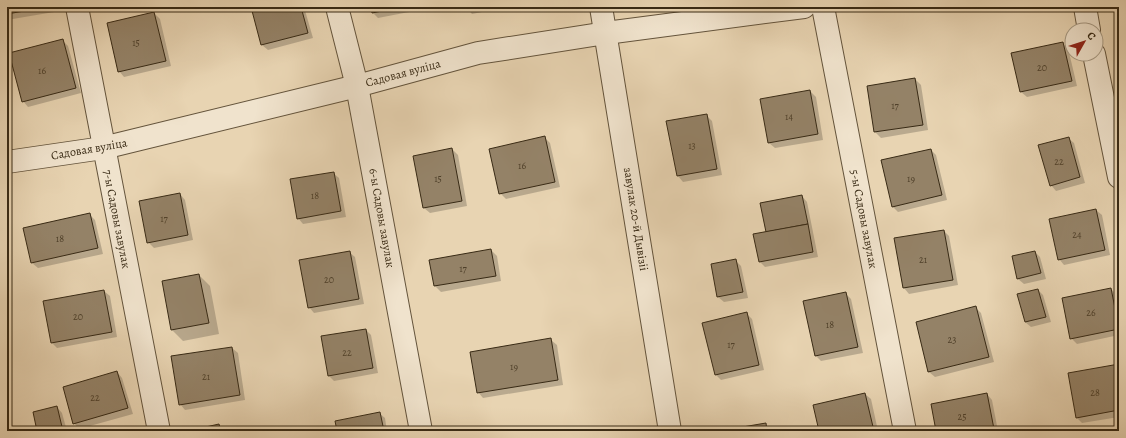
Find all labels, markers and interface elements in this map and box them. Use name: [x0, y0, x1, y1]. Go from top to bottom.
north arrow: [1064, 22, 1104, 62]
text: С: [1083, 29, 1099, 44]
house number: 15: [132, 36, 140, 49]
street label: Садовая вуліца: [364, 55, 443, 91]
house number: 20: [1037, 61, 1047, 74]
house number: 16: [38, 64, 46, 77]
house number: 17: [891, 99, 900, 112]
house number: 14: [785, 110, 793, 123]
street label: Садовая вуліца: [50, 134, 129, 164]
house number: 13: [688, 139, 696, 152]
house number: 22: [1054, 155, 1064, 168]
house number: 16: [518, 159, 526, 172]
street label: завулак 20-й Дывізіі: [620, 166, 652, 272]
street label: 6-ы Садовы завулак: [365, 167, 399, 269]
street label: 7-ы Садовы завулак: [100, 168, 134, 270]
street label: 5-ы Садовы завулак: [847, 168, 881, 270]
house number: 15: [434, 172, 442, 185]
house number: 19: [907, 172, 915, 185]
house number: 18: [311, 189, 319, 202]
house number: 17: [160, 212, 169, 225]
house number: 24: [1072, 228, 1082, 241]
house number: 18: [56, 232, 64, 245]
house number: 21: [919, 253, 928, 266]
house number: 17: [459, 262, 468, 275]
house number: 20: [324, 273, 334, 286]
house number: 26: [1086, 306, 1096, 319]
house number: 20: [73, 310, 83, 323]
house number: 18: [826, 318, 834, 331]
house number: 23: [948, 333, 956, 346]
house number: 17: [727, 338, 736, 351]
house number: 22: [342, 346, 352, 359]
house number: 19: [510, 360, 518, 373]
house number: 21: [202, 370, 211, 383]
house number: 28: [1090, 386, 1100, 399]
house number: 22: [90, 391, 100, 404]
house number: 25: [957, 410, 967, 423]

